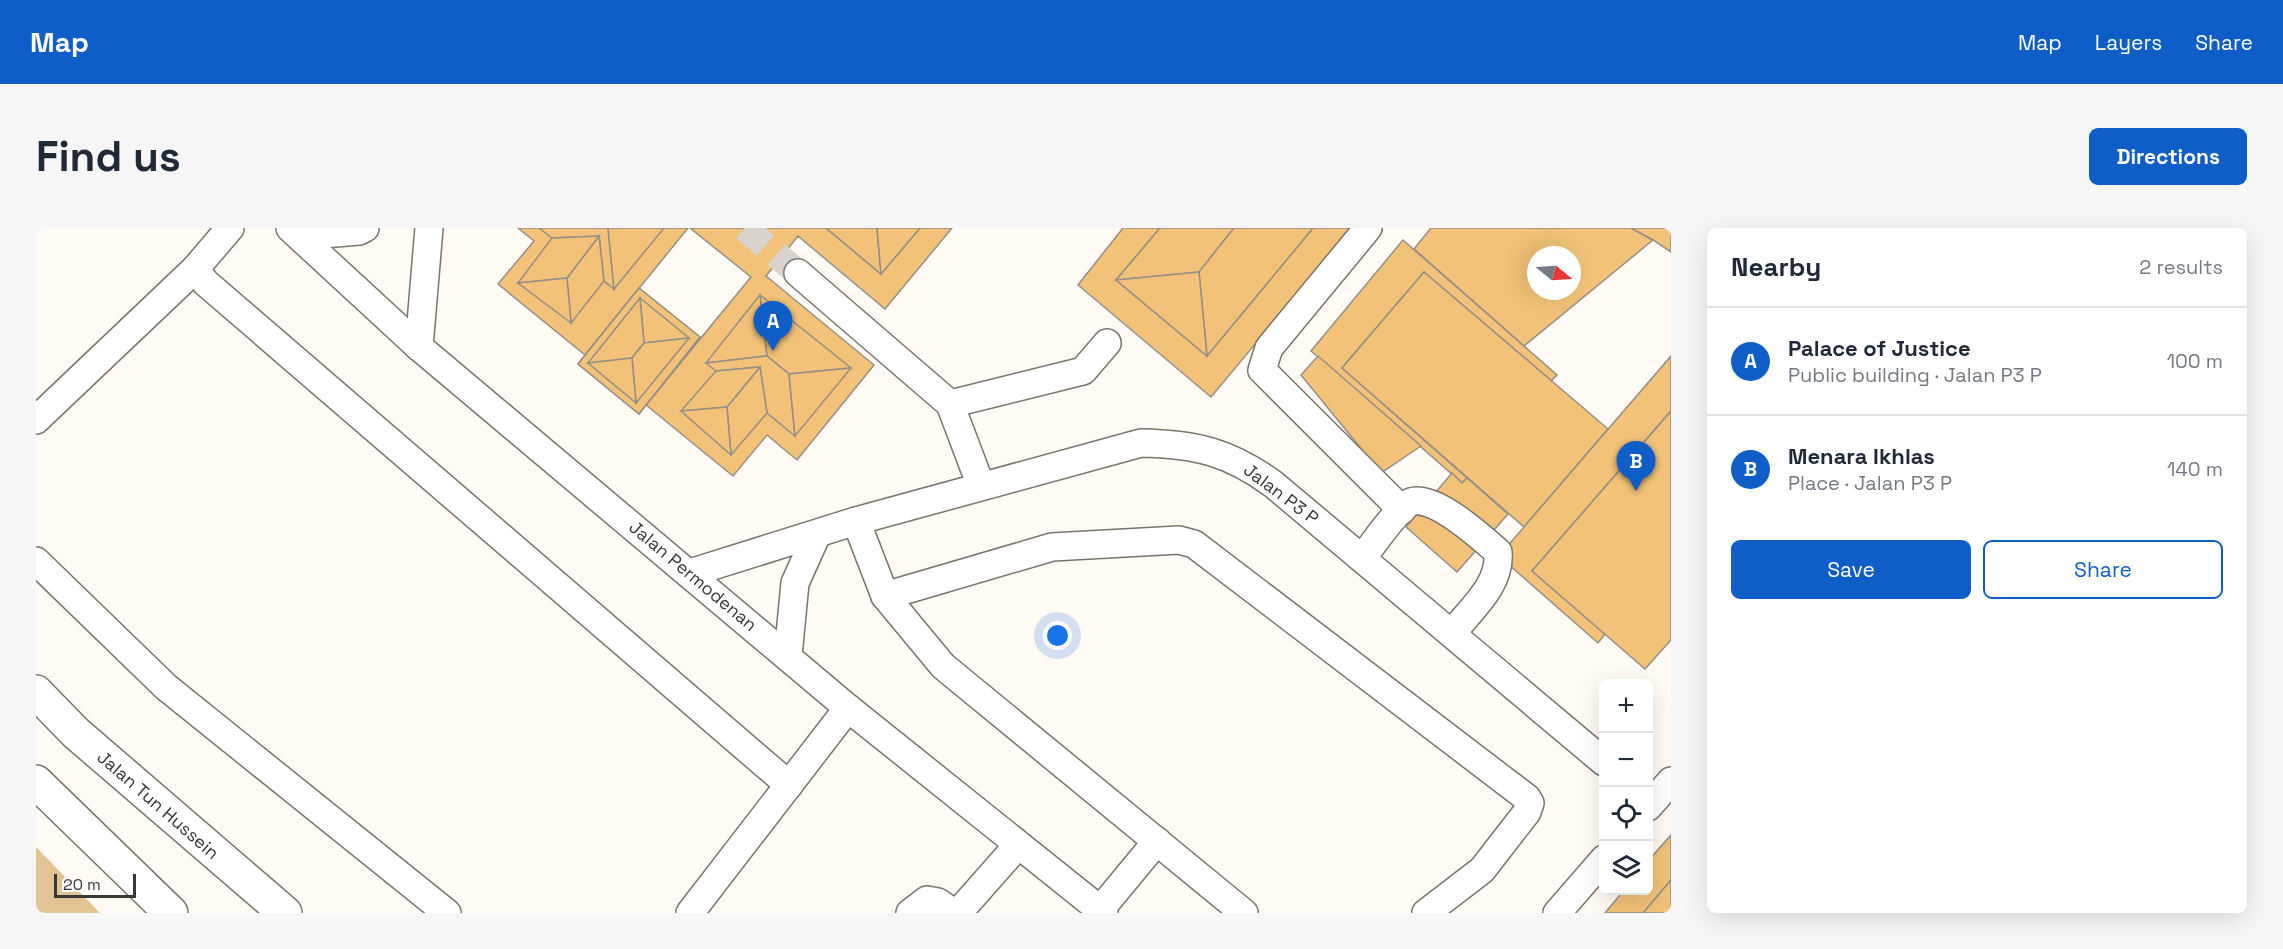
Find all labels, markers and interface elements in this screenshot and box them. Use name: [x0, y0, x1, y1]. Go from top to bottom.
text: Map: [30, 24, 89, 60]
text: Map: [2018, 29, 2062, 56]
text: Layers: [2095, 29, 2162, 56]
text: Share: [2195, 29, 2253, 56]
button: Directions: [2089, 128, 2247, 185]
text: Find us: [36, 130, 181, 183]
north arrow: [1527, 246, 1581, 300]
text: Nearby: [1731, 250, 1821, 284]
text: 2 results: [2139, 254, 2223, 280]
pin: A: [754, 302, 792, 351]
text: Palace of Justice: [1788, 334, 1971, 362]
text: A: [1744, 348, 1757, 374]
text: 100 m: [2167, 348, 2223, 374]
text: Public building · Jalan P3 P: [1788, 362, 2042, 388]
pin: B: [1616, 442, 1656, 491]
text: Menara Ikhlas: [1788, 442, 1935, 470]
text: B: [1744, 456, 1757, 482]
text: 140 m: [2167, 456, 2223, 482]
street label: Jalan P3 P: [1239, 458, 1324, 529]
text: Place · Jalan P3 P: [1788, 470, 1952, 496]
street label: Jalan Permodenan: [625, 515, 762, 636]
button: Save: [1731, 540, 1971, 599]
button: Share: [1983, 540, 2223, 599]
your location: [1043, 621, 1072, 650]
map controls: [1599, 679, 1653, 895]
button: +: [1599, 679, 1653, 733]
button: −: [1599, 733, 1653, 787]
street label: Jalan Tun Hussein: [93, 745, 224, 864]
button: locate: [1599, 787, 1653, 841]
button: layers: [1599, 841, 1653, 895]
scale bar: [54, 871, 136, 898]
text: 20 m: [63, 874, 101, 895]

